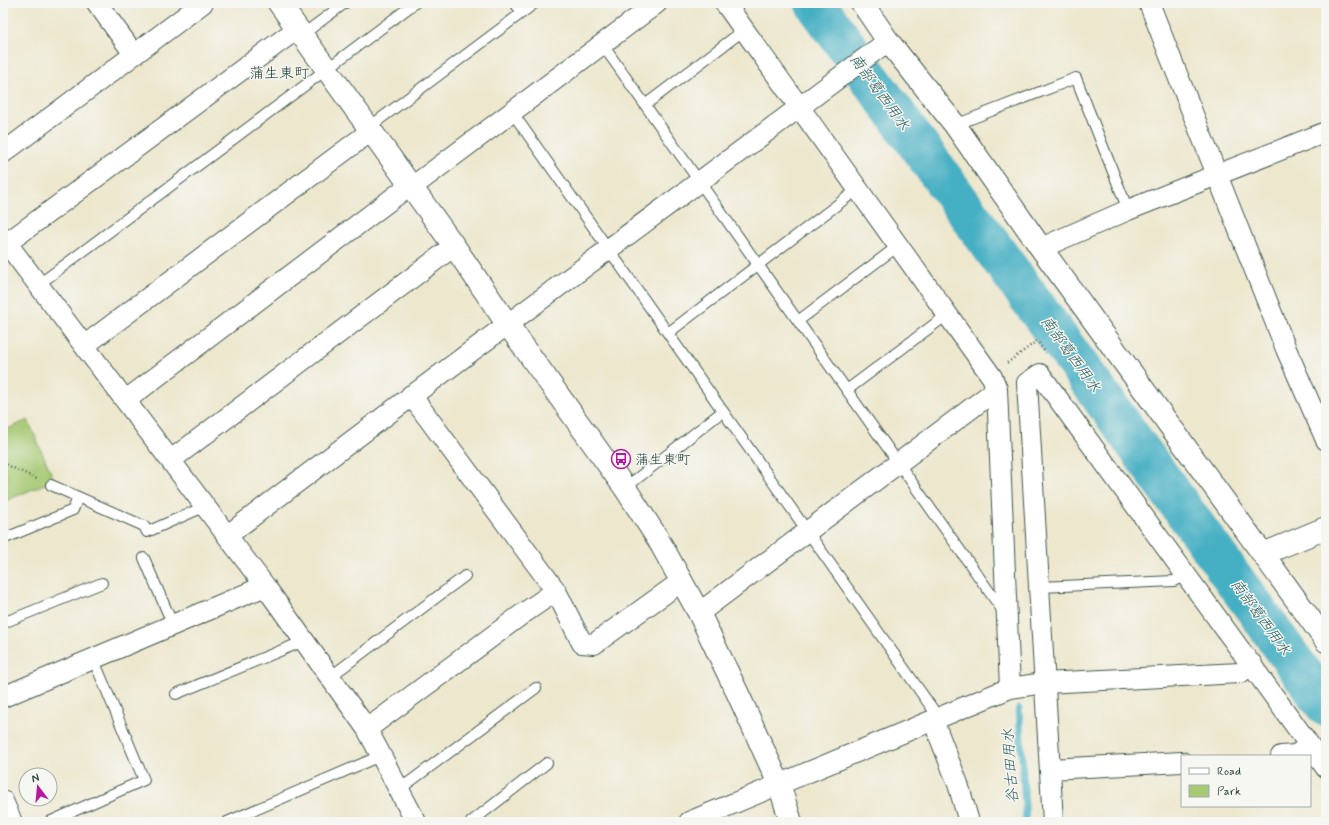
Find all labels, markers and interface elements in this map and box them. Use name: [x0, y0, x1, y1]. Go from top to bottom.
water label: 南部葛西用水: [845, 50, 914, 135]
district label: 蒲生東町: [249, 64, 310, 84]
water label: 南部葛西用水: [1036, 312, 1105, 397]
bus stop icon: 蒲生東町: [610, 448, 632, 470]
place label: 蒲生東町: [635, 451, 691, 469]
water label: 南部葛西用水: [1226, 575, 1295, 660]
water label: 谷古田用水: [998, 728, 1024, 804]
legend: [1181, 755, 1311, 807]
text: Road: [1217, 764, 1241, 780]
north arrow: [18, 767, 58, 807]
text: N: [30, 771, 41, 786]
text: Park: [1217, 784, 1241, 800]

